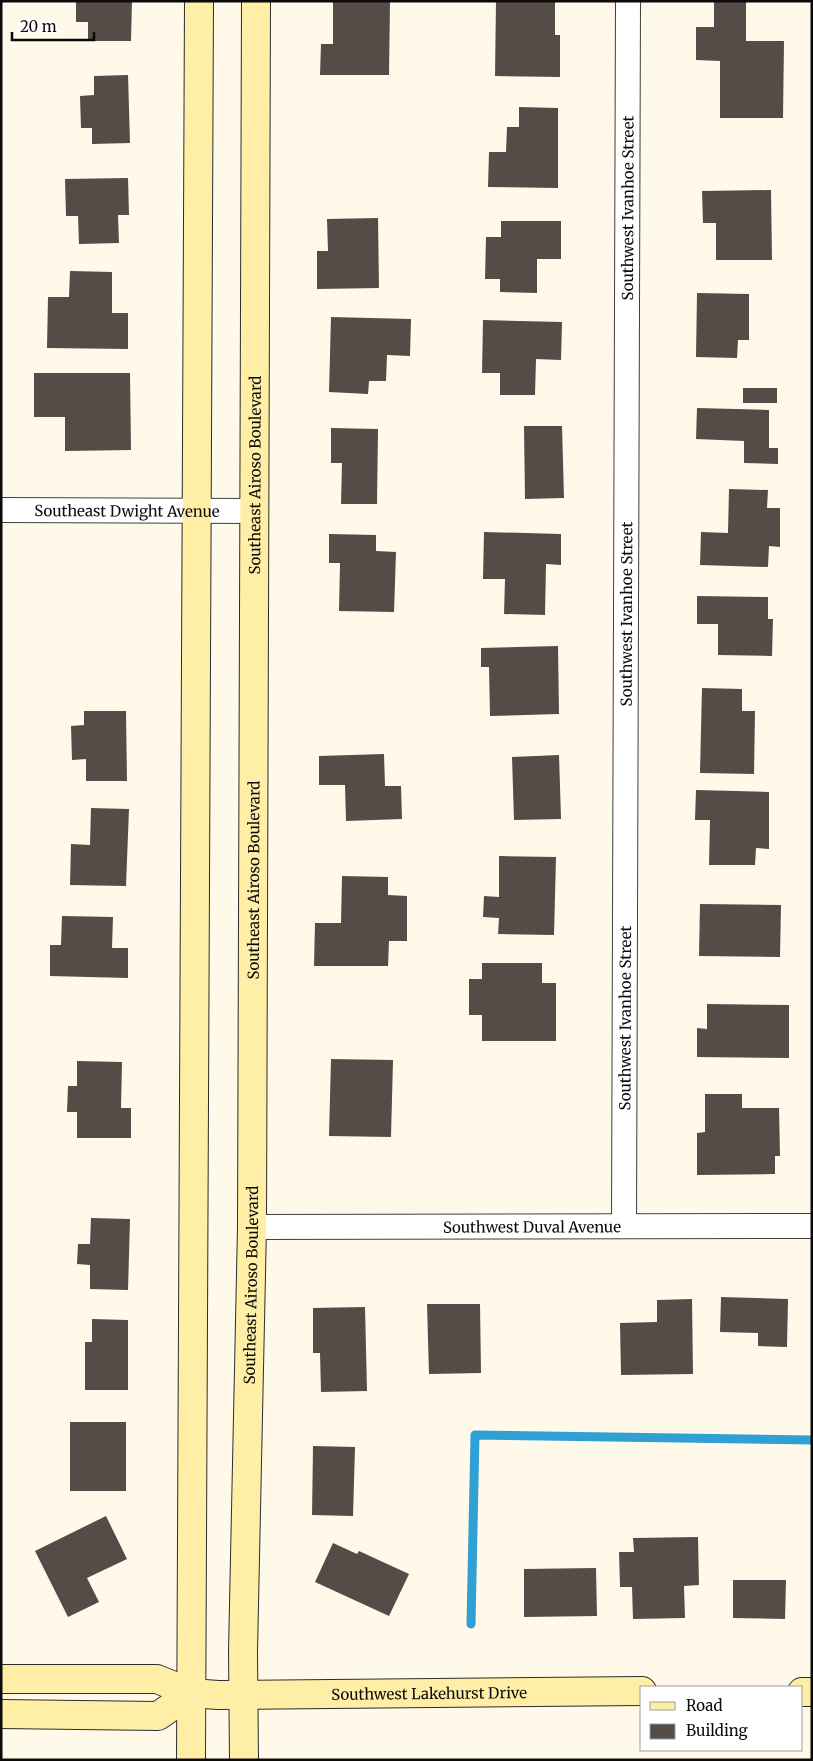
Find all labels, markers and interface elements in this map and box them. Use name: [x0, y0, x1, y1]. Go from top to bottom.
scale bar: [12, 10, 95, 42]
text: 20 m: [20, 17, 57, 36]
street label: Southwest Ivanhoe Street: [618, 115, 637, 300]
street label: Southeast Airoso Boulevard: [245, 376, 264, 575]
street label: Southeast Dwight Avenue: [34, 501, 220, 520]
street label: Southwest Ivanhoe Street: [616, 521, 636, 706]
street label: Southeast Airoso Boulevard: [243, 781, 263, 980]
street label: Southwest Ivanhoe Street: [615, 925, 634, 1110]
street label: Southeast Airoso Boulevard: [239, 1186, 262, 1385]
street label: Southwest Duval Avenue: [443, 1217, 621, 1236]
street label: Southwest Lakehurst Drive: [331, 1683, 527, 1703]
legend: [640, 1686, 803, 1751]
text: Road: [686, 1696, 722, 1715]
text: Building: [686, 1721, 748, 1740]

